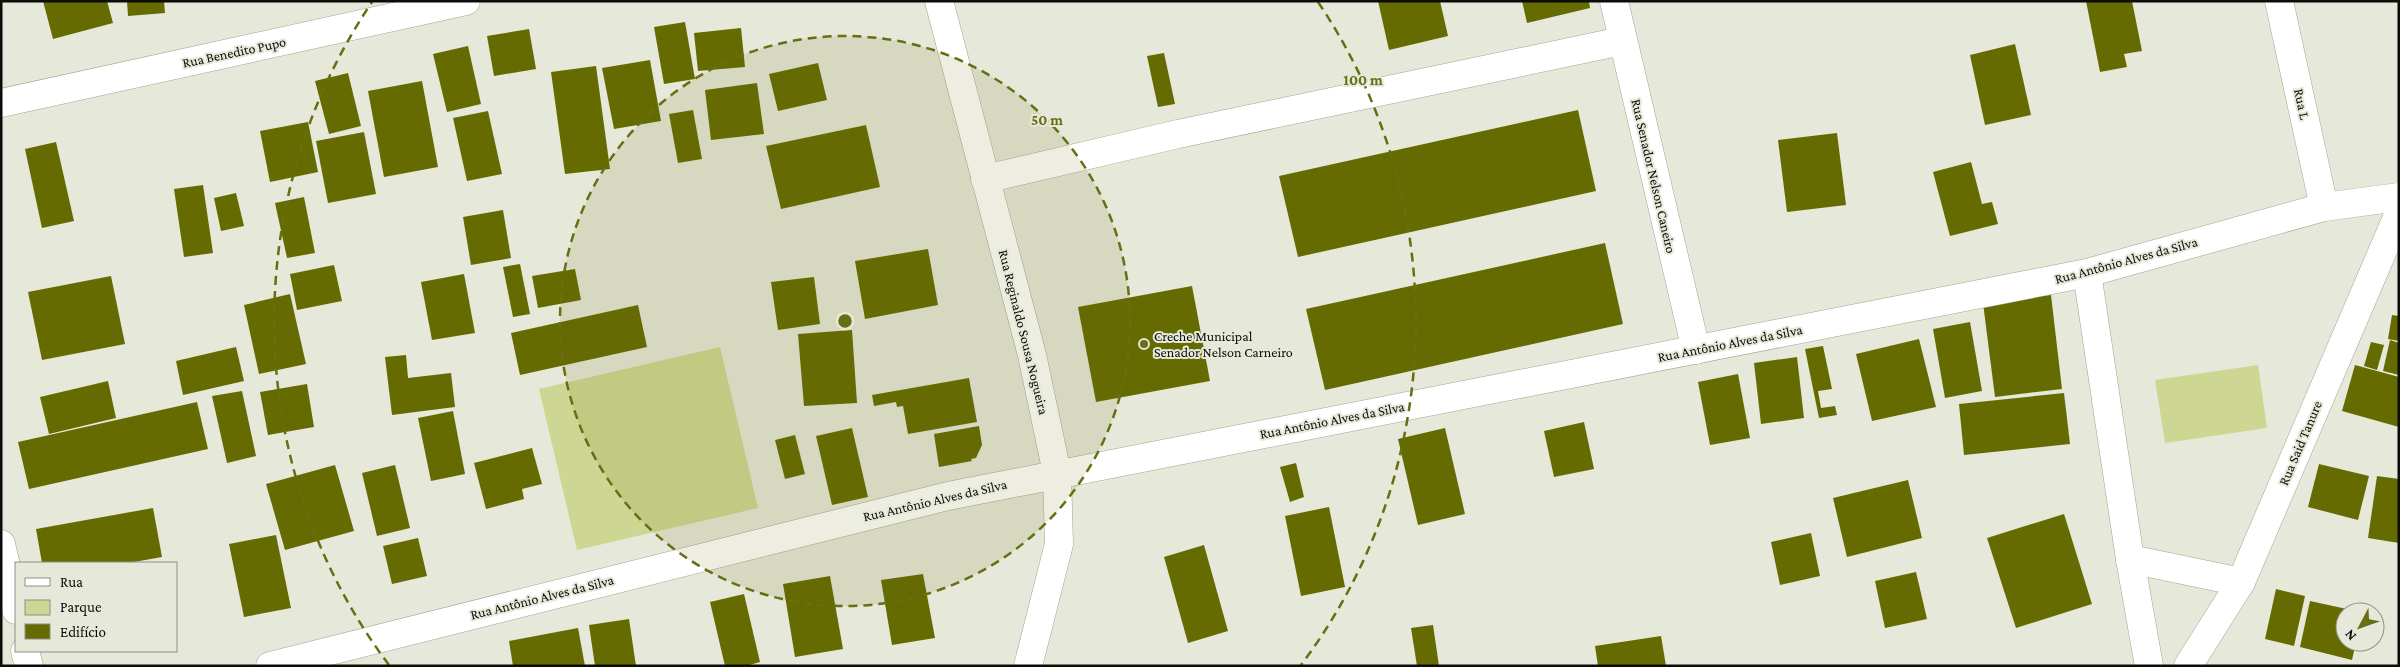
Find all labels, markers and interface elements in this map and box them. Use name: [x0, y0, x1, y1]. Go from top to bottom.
street label: Rua Benedito Pupo: [181, 33, 287, 71]
text: 100 m: [1343, 72, 1383, 88]
street label: Rua L: [2291, 87, 2313, 121]
street label: Rua Senador Nelson Caneiro: [1628, 97, 1680, 255]
text: 50 m: [1031, 112, 1063, 128]
street label: Rua Antônio Alves da Silva: [2053, 233, 2200, 287]
street label: Rua Reginaldo Sousa Nogueira: [996, 248, 1052, 417]
centre of rings: [836, 312, 854, 330]
street label: Rua Antônio Alves da Silva: [1656, 321, 1804, 365]
place label: Creche Municipal Senador Nelson Carneiro: [1154, 328, 1293, 360]
marker: Creche Municipal Senador Nelson Carneiro: [1138, 338, 1150, 350]
street label: Rua Antônio Alves da Silva: [1258, 398, 1406, 442]
street label: Rua Said Tanure: [2275, 398, 2325, 488]
street label: Rua Antônio Alves da Silva: [861, 476, 1009, 524]
legend: [15, 562, 178, 652]
street label: Rua Antônio Alves da Silva: [469, 571, 616, 623]
text: Rua: [60, 574, 83, 590]
text: Parque: [60, 599, 102, 616]
north arrow: [2335, 602, 2385, 652]
text: Edifício: [60, 624, 106, 640]
text: N: [2341, 626, 2359, 644]

